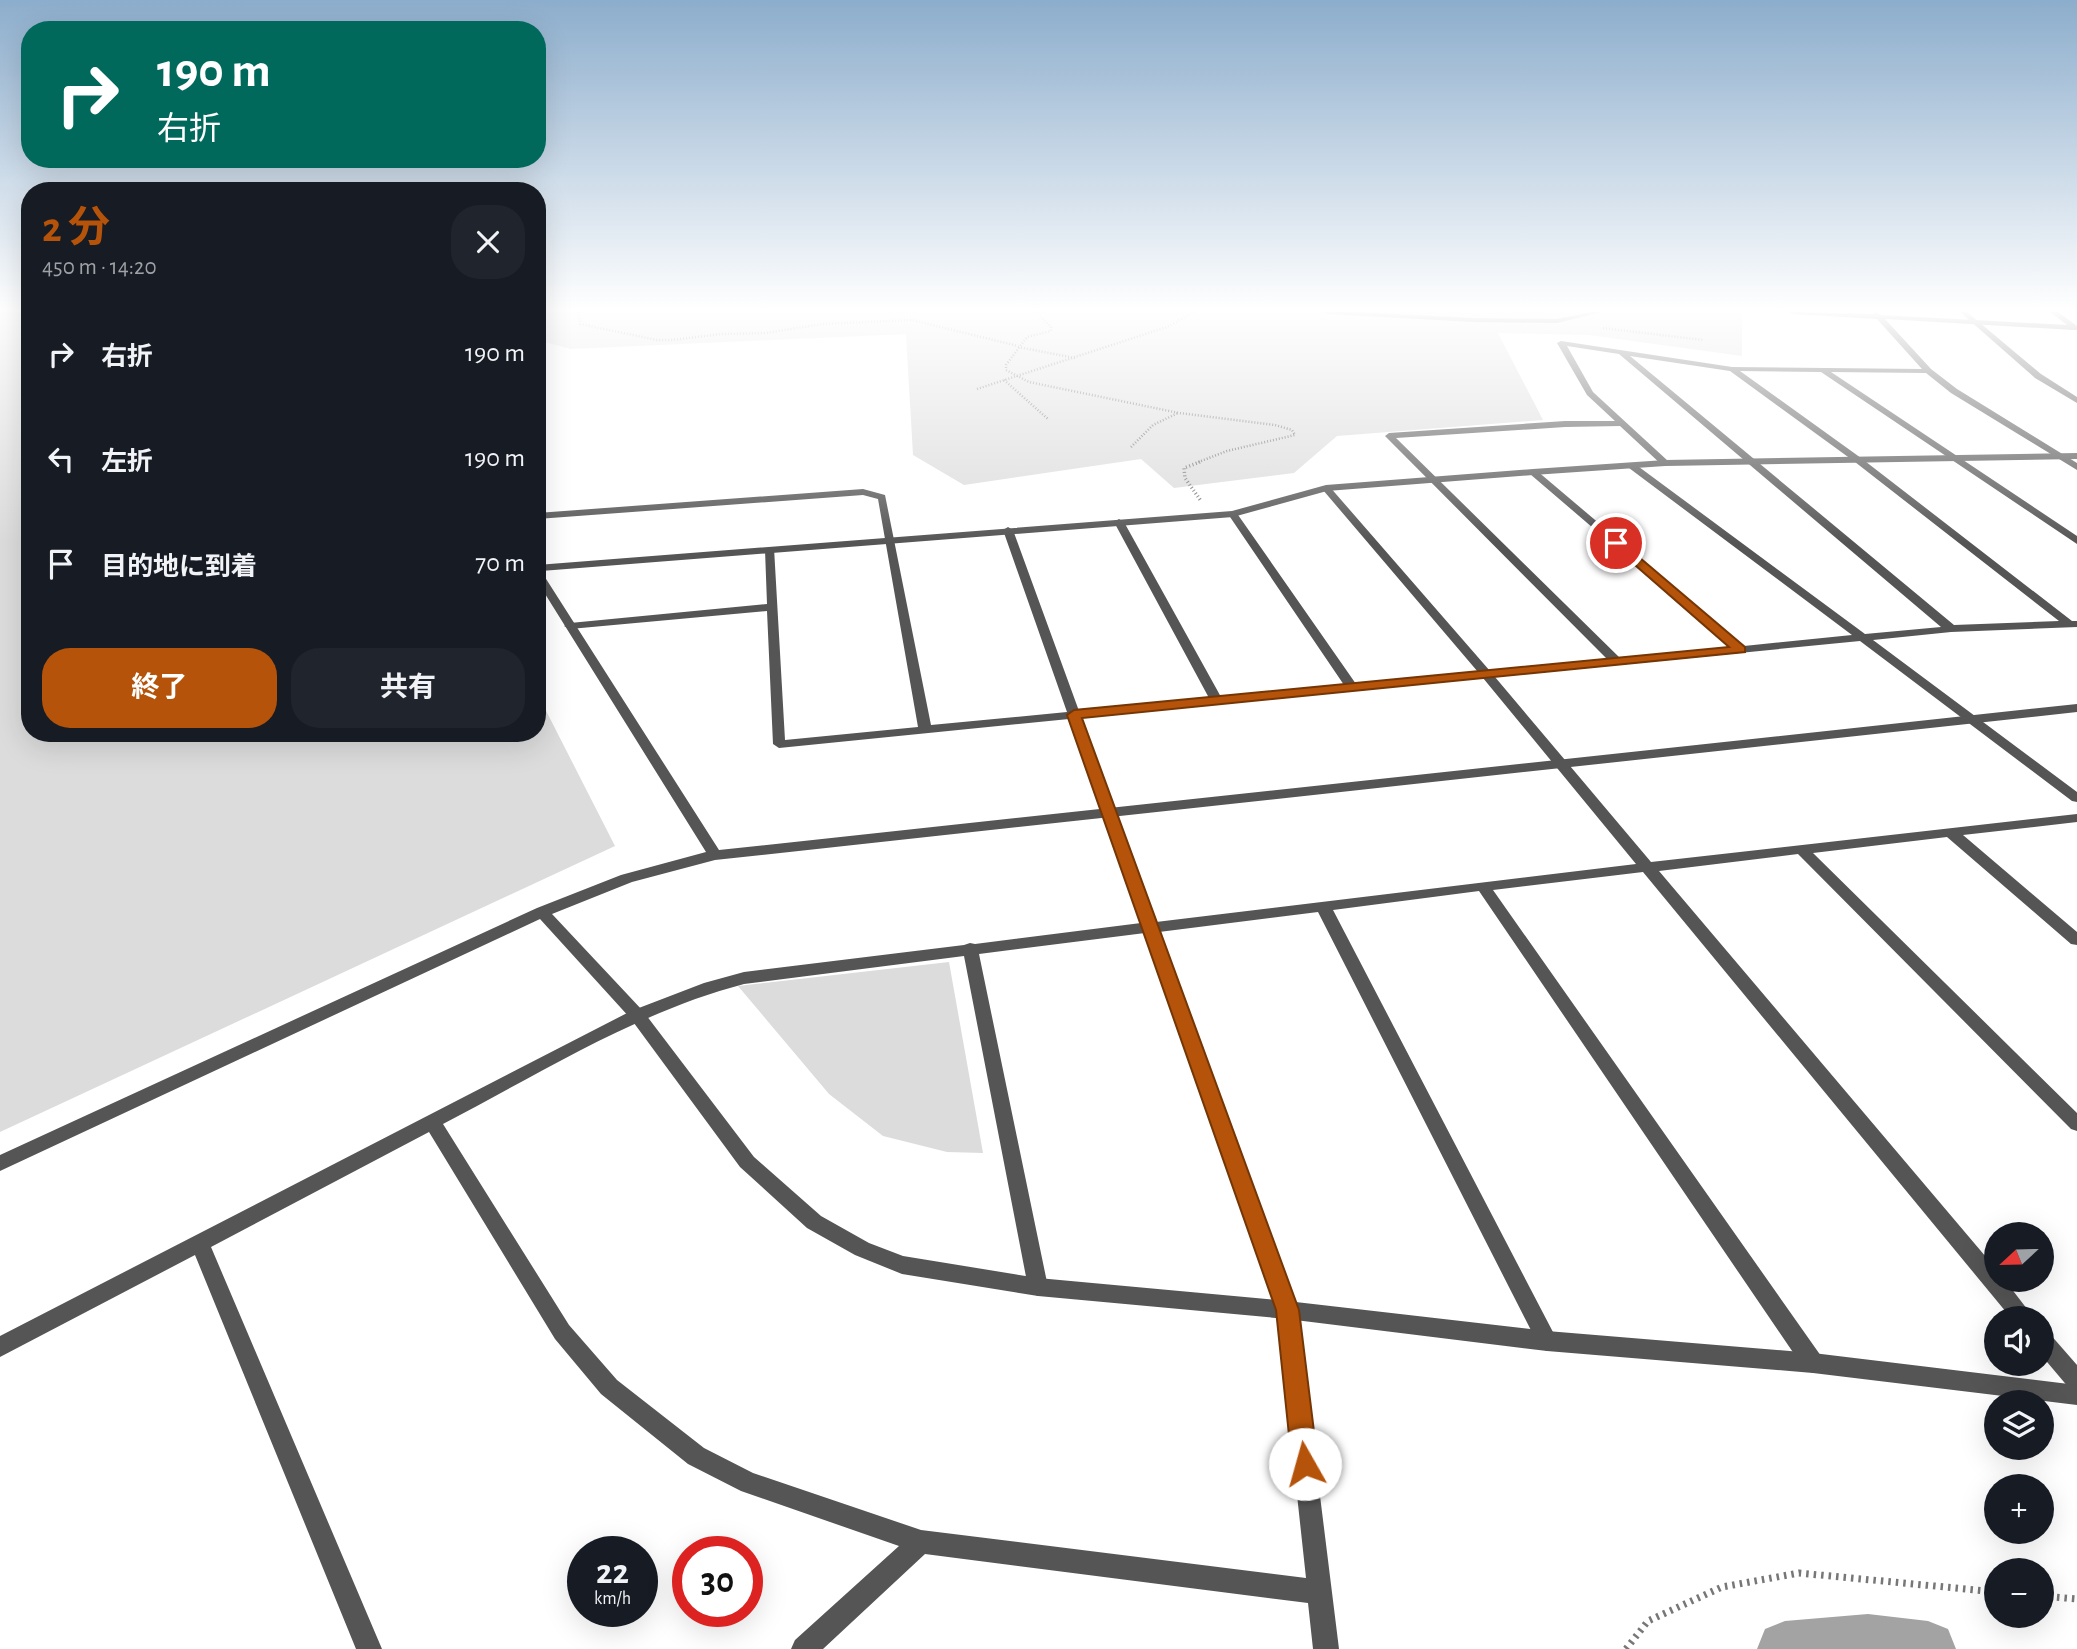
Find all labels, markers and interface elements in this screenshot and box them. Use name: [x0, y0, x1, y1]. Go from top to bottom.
text: 190 m: [157, 47, 271, 96]
icon: right: [42, 49, 133, 140]
text: 右折: [157, 113, 221, 145]
button: close: [451, 205, 525, 279]
text: 2 分: [42, 207, 110, 249]
text: 450 m · 14:20: [42, 256, 157, 279]
icon: right: [42, 335, 80, 373]
text: 190 m: [465, 340, 525, 366]
text: 右折: [101, 344, 153, 370]
icon: left: [42, 440, 80, 478]
text: 190 m: [465, 445, 525, 471]
text: 左折: [101, 449, 153, 475]
pin: [1586, 513, 1646, 573]
icon: arrive: [1597, 524, 1635, 562]
icon: arrive: [42, 545, 80, 583]
text: 70 m: [475, 550, 525, 576]
text: 目的地に到着: [101, 554, 257, 580]
button: 終了: [42, 648, 277, 728]
button: 共有: [291, 648, 525, 728]
north arrow: [1984, 1222, 2054, 1292]
map controls: [1984, 1222, 2054, 1628]
button: sound: [1984, 1306, 2054, 1376]
button: layers: [1984, 1390, 2054, 1460]
position arrow: [1268, 1427, 1342, 1501]
button: +: [1984, 1474, 2054, 1544]
speed limit sign: 30: [672, 1536, 763, 1627]
text: 22: [596, 1555, 629, 1590]
button: −: [1984, 1558, 2054, 1628]
text: km/h: [594, 1590, 631, 1608]

